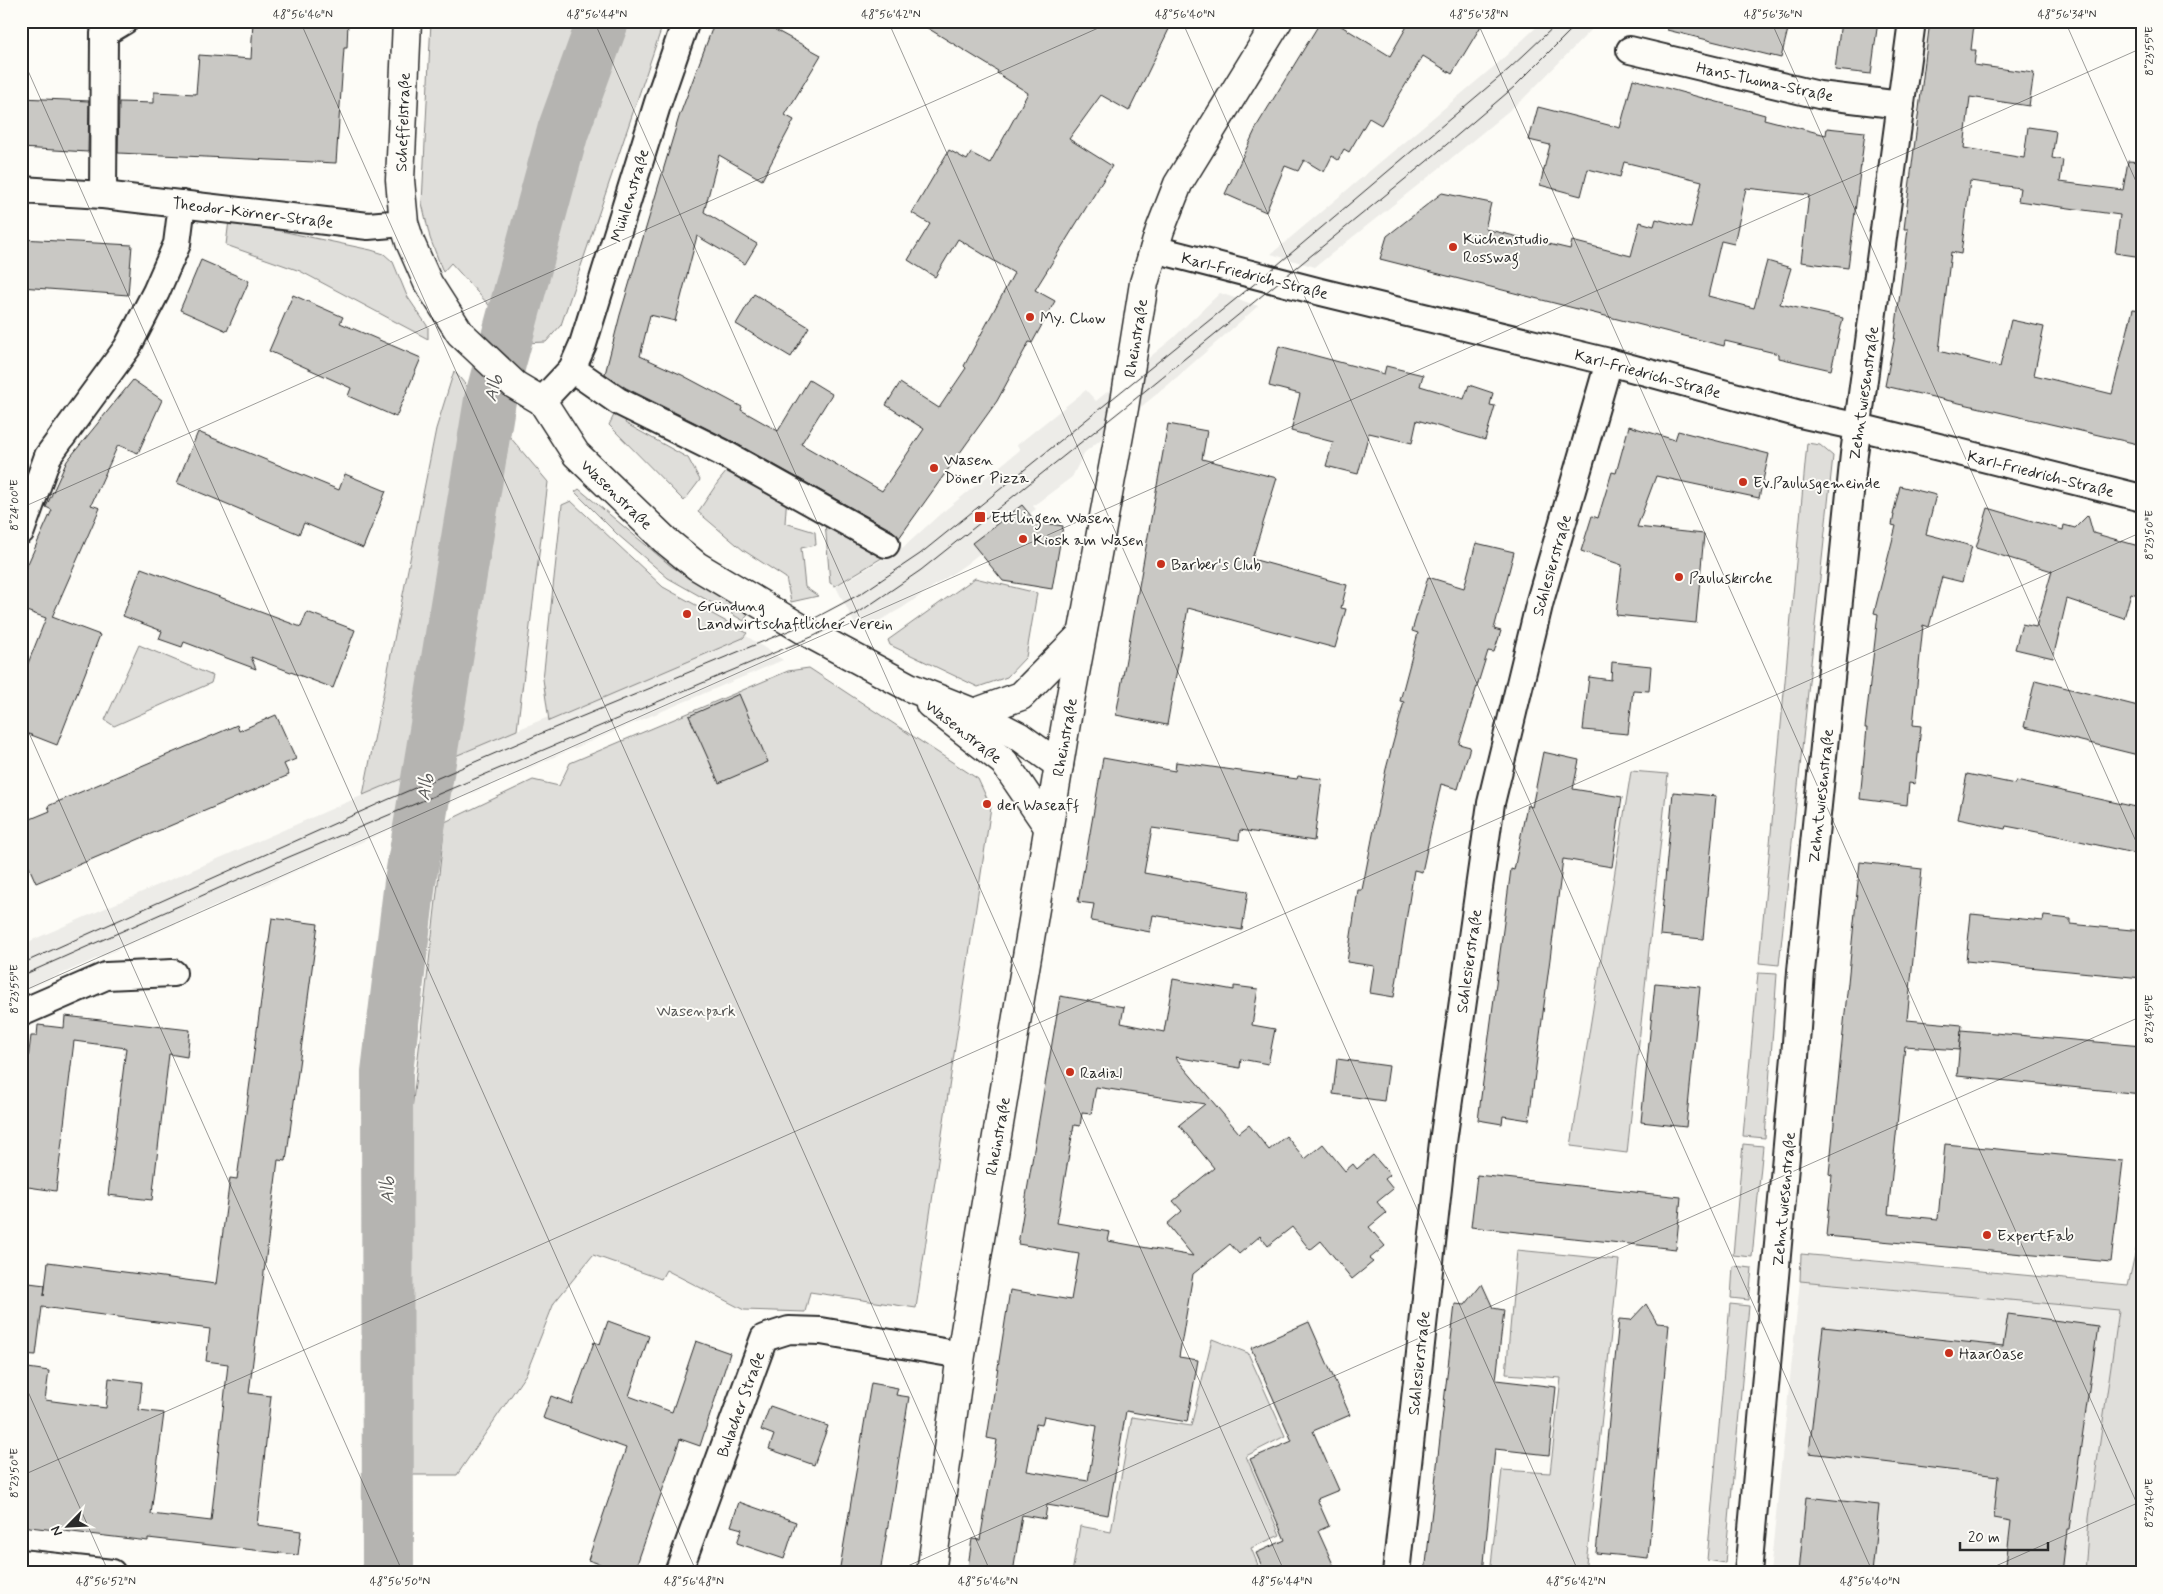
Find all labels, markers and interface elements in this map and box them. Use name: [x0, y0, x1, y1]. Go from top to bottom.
text: 48°56'46"N: [273, 7, 333, 23]
text: 48°56'44"N: [567, 7, 627, 23]
text: 48°56'42"N: [861, 7, 921, 23]
text: 48°56'40"N: [1155, 7, 1215, 23]
text: 48°56'38"N: [1450, 7, 1508, 23]
text: 48°56'36"N: [1744, 7, 1802, 23]
text: 48°56'34"N: [2037, 7, 2097, 23]
text: 8°23'55"E: [2142, 26, 2158, 76]
street label: Hans-Thoma-Straße: [1694, 58, 1835, 107]
street label: Scheffelstraße: [391, 72, 416, 172]
street label: Mühlenstraße: [606, 146, 655, 245]
street label: Theodor-Körner-Straße: [171, 193, 335, 234]
place label: Küchenstudio Rosswag: [1463, 229, 1549, 269]
marker: Küchenstudio Rosswag: [1447, 241, 1459, 253]
street label: Karl-Friedrich-Straße: [1179, 248, 1330, 305]
street label: Rheinstraße: [1120, 297, 1153, 379]
place label: My. Chow: [1040, 308, 1106, 329]
marker: My. Chow: [1024, 311, 1036, 323]
street label: Zehntwiesenstraße: [1845, 325, 1884, 461]
street label: Karl-Friedrich-Straße: [1572, 345, 1723, 404]
water label: Alb: [479, 372, 509, 404]
street label: Karl-Friedrich-Straße: [1965, 446, 2116, 503]
place label: Wasen Döner Pizza: [944, 450, 1029, 489]
street label: Wasenstraße: [575, 455, 657, 535]
marker: Wasen Döner Pizza: [928, 462, 940, 474]
place label: Ev.Paulusgemeinde: [1753, 473, 1880, 494]
marker: Ev.Paulusgemeinde: [1737, 476, 1749, 488]
text: 8°24'00"E: [7, 479, 23, 531]
place label: Ettlingen Wasen: [991, 508, 1115, 530]
marker: Ettlingen Wasen: [973, 510, 987, 524]
text: 8°23'50"E: [2142, 510, 2158, 560]
street label: Schlesierstraße: [1528, 512, 1577, 619]
place label: Kiosk am Wasen: [1033, 530, 1144, 551]
marker: Kiosk am Wasen: [1017, 533, 1029, 545]
place label: Barber's Club: [1171, 555, 1261, 576]
marker: Barber's Club: [1155, 558, 1167, 570]
place label: Pauluskirche: [1689, 568, 1773, 589]
marker: Pauluskirche: [1673, 571, 1685, 583]
place label: Gründung Landwirtschaftlicher Verein: [697, 596, 893, 635]
marker: Gründung Landwirtschaftlicher Verein: [681, 608, 693, 620]
street label: Wasenstraße: [920, 695, 1006, 769]
street label: Rheinstraße: [1048, 696, 1083, 778]
street label: Zehntwiesenstraße: [1804, 728, 1839, 864]
water label: Alb: [412, 772, 440, 802]
place label: der Waseaff: [997, 795, 1079, 816]
marker: der Waseaff: [981, 798, 993, 810]
street label: Schlesierstraße: [1452, 908, 1487, 1015]
text: 8°23'55"E: [7, 964, 23, 1014]
text: 8°23'45"E: [2142, 994, 2158, 1044]
park label: Wasenpark: [656, 1001, 736, 1022]
place label: Radial: [1080, 1063, 1122, 1084]
marker: Radial: [1064, 1066, 1076, 1078]
street label: Rheinstraße: [981, 1095, 1016, 1177]
street label: Zehntwiesenstraße: [1768, 1131, 1801, 1267]
water label: Alb: [376, 1176, 400, 1203]
place label: ExpertFab: [1997, 1226, 2074, 1247]
marker: ExpertFab: [1981, 1229, 1993, 1241]
street label: Schlesierstraße: [1404, 1310, 1435, 1416]
place label: HaarOase: [1959, 1344, 2024, 1365]
marker: HaarOase: [1943, 1347, 1955, 1359]
street label: Bulacher Straße: [713, 1349, 770, 1460]
text: 8°23'50"E: [7, 1448, 23, 1498]
text: 8°23'40"E: [2142, 1478, 2158, 1528]
north arrow: [42, 1502, 92, 1552]
scale bar: [1960, 1519, 2048, 1551]
text: N: [47, 1523, 67, 1539]
text: 20 m: [1968, 1528, 2000, 1548]
text: 48°56'52"N: [76, 1574, 136, 1590]
text: 48°56'50"N: [370, 1574, 430, 1590]
text: 48°56'48"N: [664, 1574, 724, 1590]
text: 48°56'46"N: [958, 1574, 1018, 1590]
text: 48°56'44"N: [1252, 1574, 1312, 1590]
text: 48°56'42"N: [1546, 1574, 1606, 1590]
text: 48°56'40"N: [1840, 1574, 1900, 1590]

